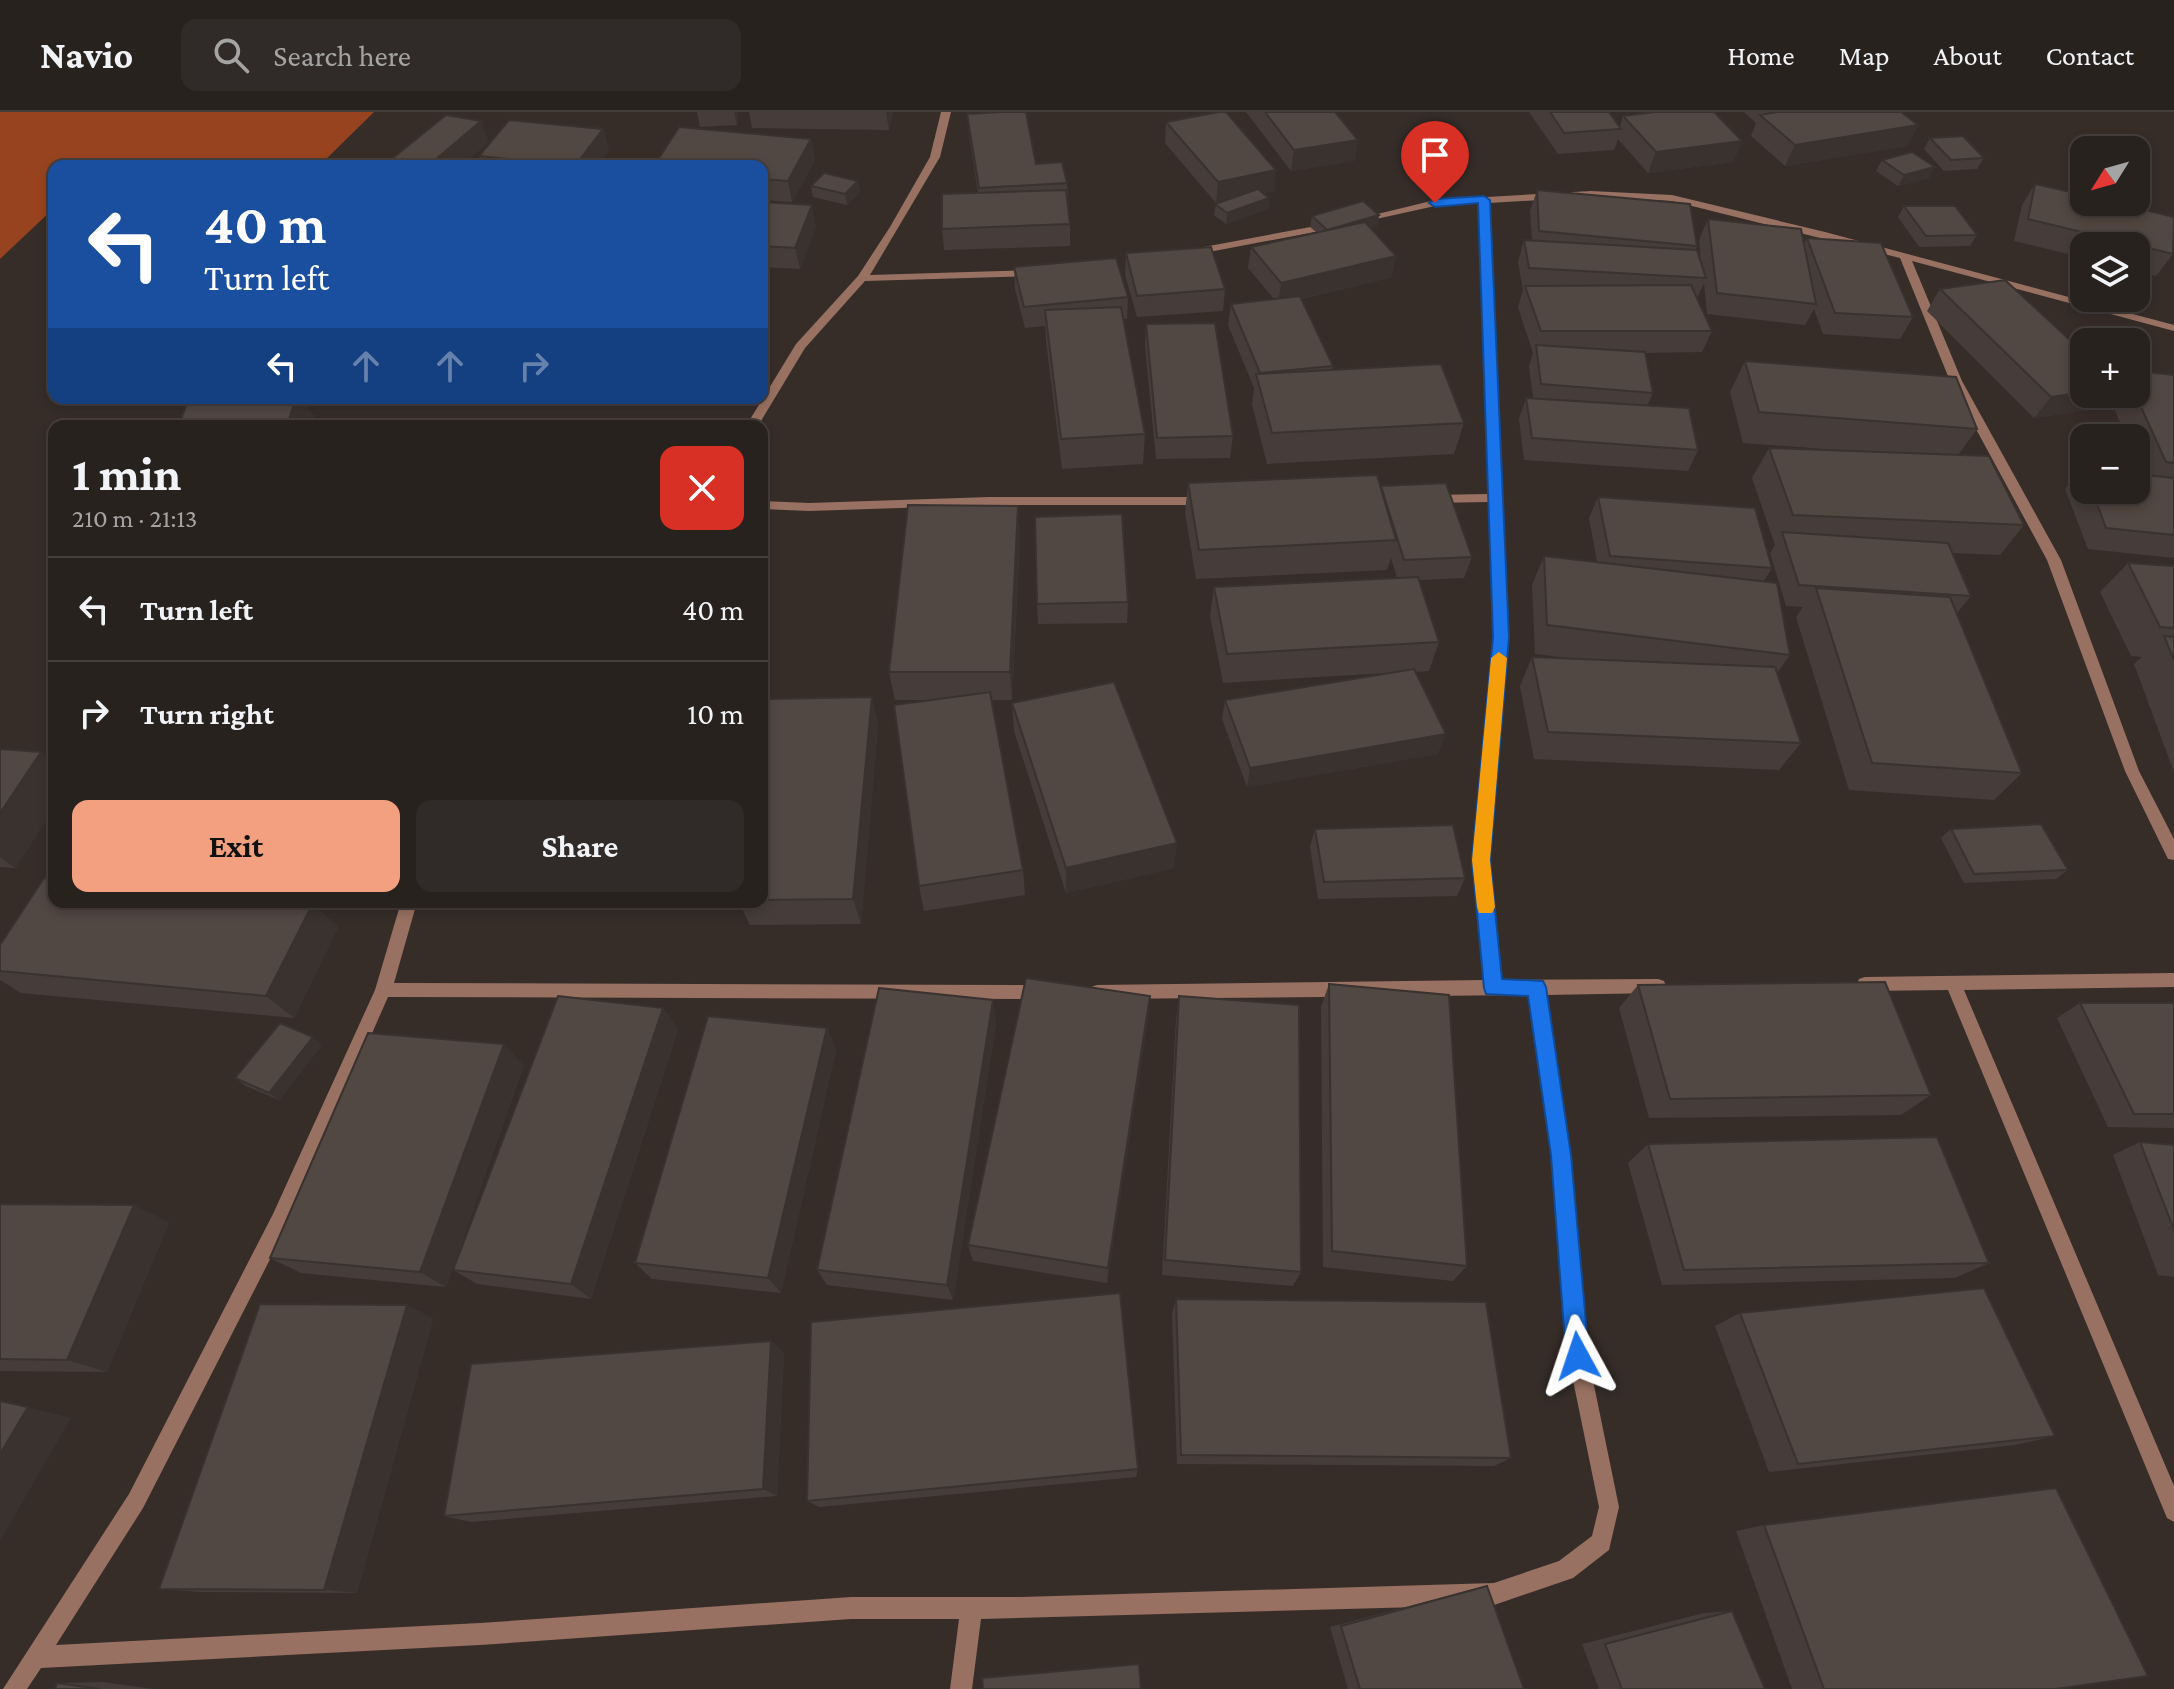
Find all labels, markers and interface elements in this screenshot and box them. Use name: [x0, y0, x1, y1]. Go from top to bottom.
search box: [181, 19, 741, 91]
icon: search: [209, 33, 253, 77]
text: Navio: [40, 34, 133, 76]
text: Search here: [273, 39, 411, 72]
text: Home: [1728, 40, 1795, 71]
text: Map: [1839, 40, 1890, 71]
text: About: [1934, 40, 2002, 71]
text: Contact: [2046, 40, 2134, 71]
pin: [1401, 121, 1469, 203]
icon: arrive: [1413, 133, 1457, 177]
north arrow: [2070, 136, 2150, 216]
map controls: [2070, 136, 2150, 504]
icon: left: [72, 192, 176, 296]
text: 40 m: [204, 193, 326, 255]
button: layers: [2070, 232, 2150, 312]
text: Turn left: [204, 258, 329, 298]
button: +: [2070, 328, 2150, 408]
icon: left: [260, 344, 304, 388]
icon: ahead: [344, 344, 388, 388]
icon: ahead: [428, 344, 472, 388]
icon: right: [512, 344, 556, 388]
button: −: [2070, 424, 2150, 504]
button: close: [660, 446, 744, 530]
text: 1 min: [72, 447, 181, 500]
text: 210 m · 21:13: [72, 504, 197, 533]
icon: left: [72, 587, 116, 631]
text: Turn left: [140, 593, 253, 626]
text: 40 m: [682, 593, 744, 626]
icon: right: [72, 691, 116, 735]
text: Turn right: [140, 697, 274, 730]
text: 10 m: [687, 697, 744, 730]
button: Exit: [72, 800, 400, 892]
button: Share: [416, 800, 744, 892]
position arrow: [1536, 1314, 1620, 1398]

